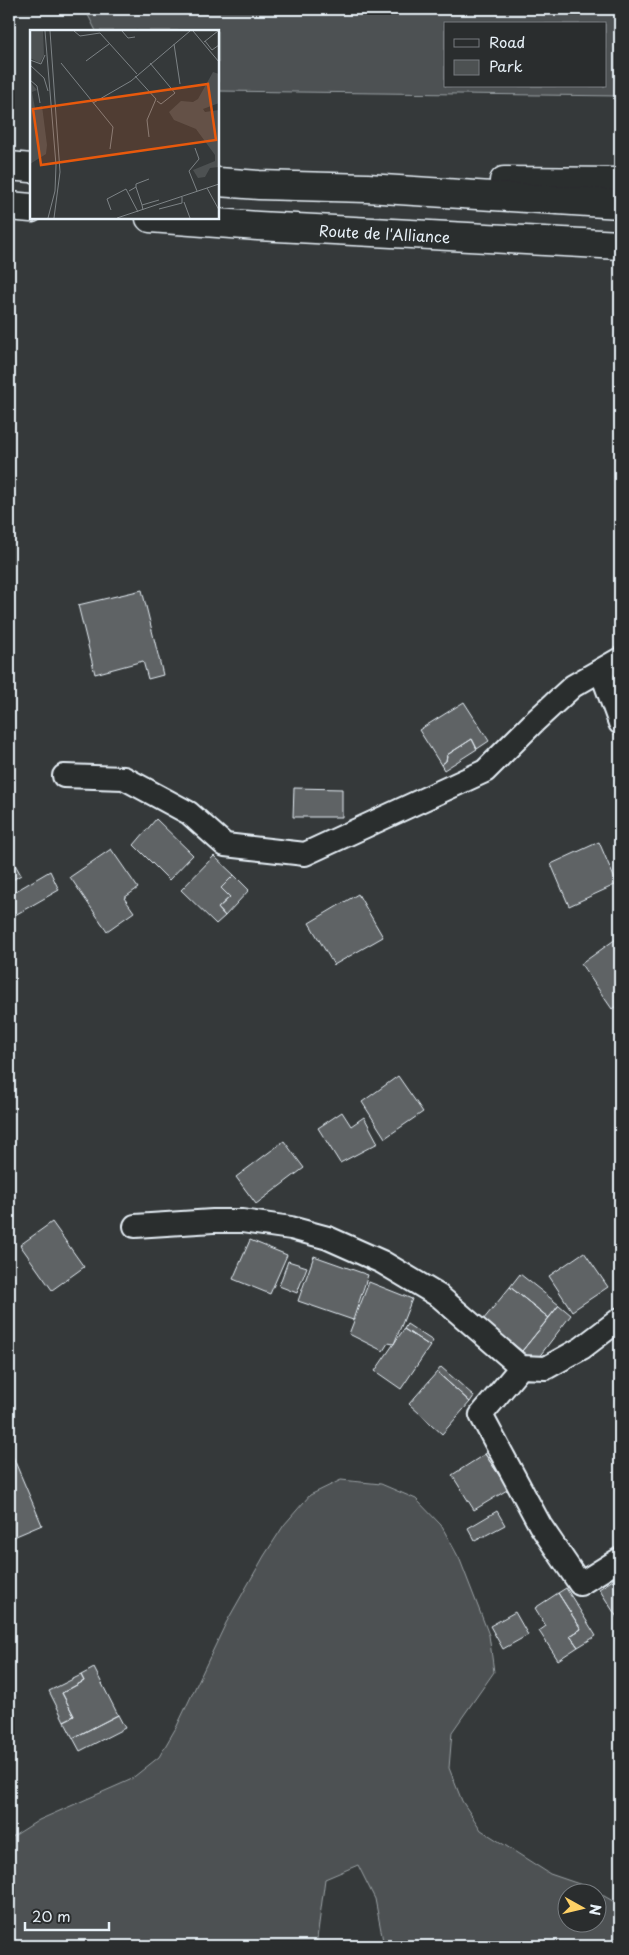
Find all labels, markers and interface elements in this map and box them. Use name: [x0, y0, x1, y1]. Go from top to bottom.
legend: [444, 22, 606, 88]
inset map: [30, 30, 219, 219]
text: Road: [489, 30, 525, 53]
text: Park: [489, 54, 523, 77]
street label: Route de l'Alliance: [318, 218, 451, 248]
north arrow: [556, 1882, 606, 1932]
scale bar: [25, 1900, 109, 1932]
text: N: [584, 1903, 607, 1917]
text: 20 m: [32, 1904, 71, 1927]

